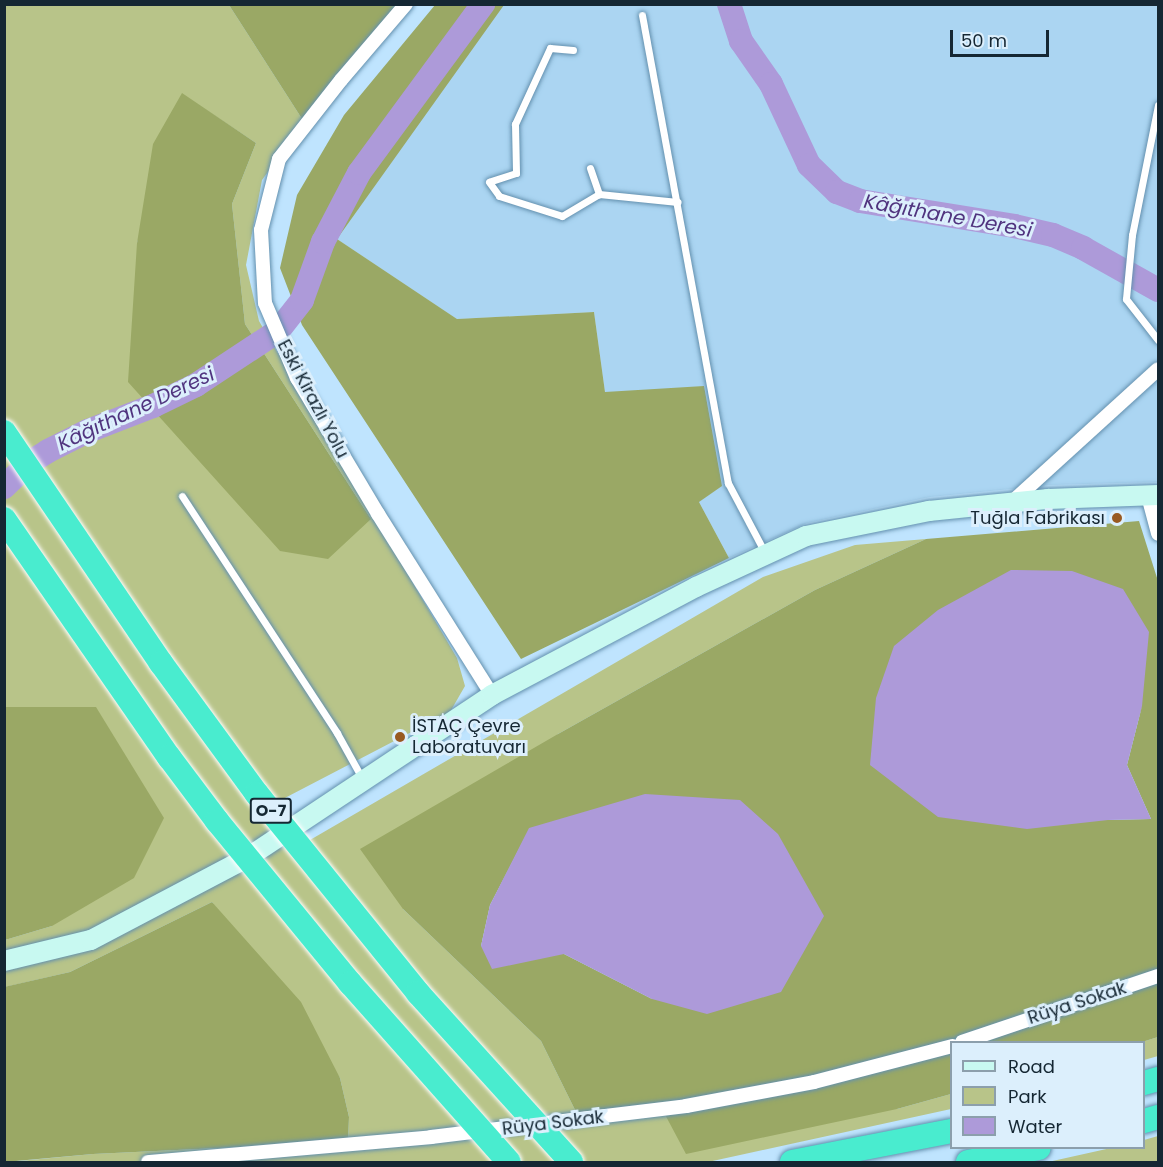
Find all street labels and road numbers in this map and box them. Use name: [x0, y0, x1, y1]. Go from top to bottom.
street label: Eski Kirazlı Yolu: [273, 336, 353, 462]
road number: O-7: [248, 798, 294, 824]
street label: Rüya Sokak: [1025, 977, 1129, 1029]
street label: Rüya Sokak: [501, 1106, 605, 1140]

